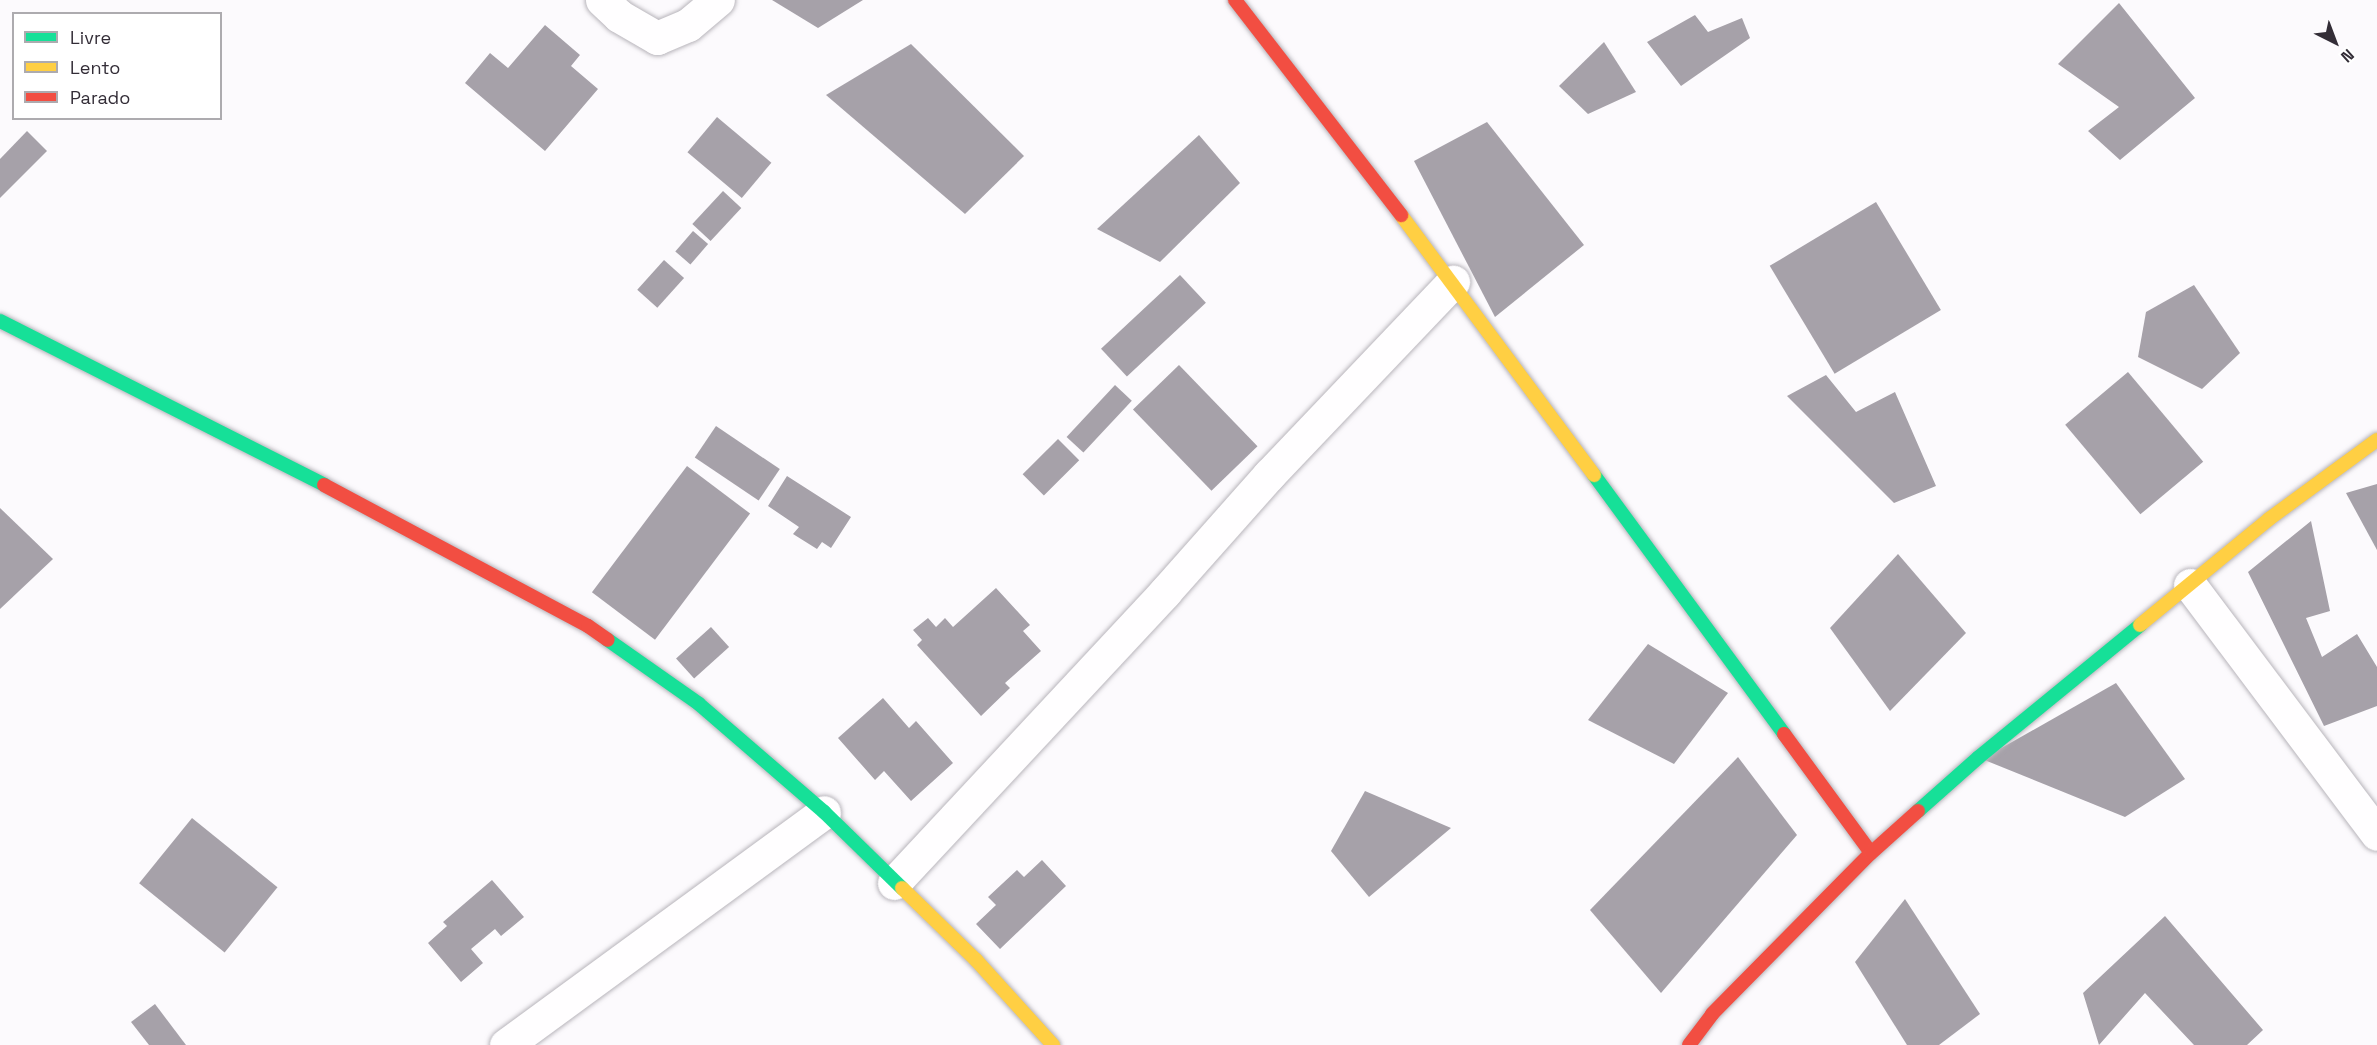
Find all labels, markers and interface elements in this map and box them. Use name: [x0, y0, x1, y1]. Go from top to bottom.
legend: [12, 12, 222, 120]
north arrow: [2305, 12, 2365, 72]
text: Livre: [70, 26, 111, 49]
text: N: [2336, 44, 2358, 67]
text: Lento: [70, 56, 120, 79]
text: Parado: [70, 86, 130, 109]

